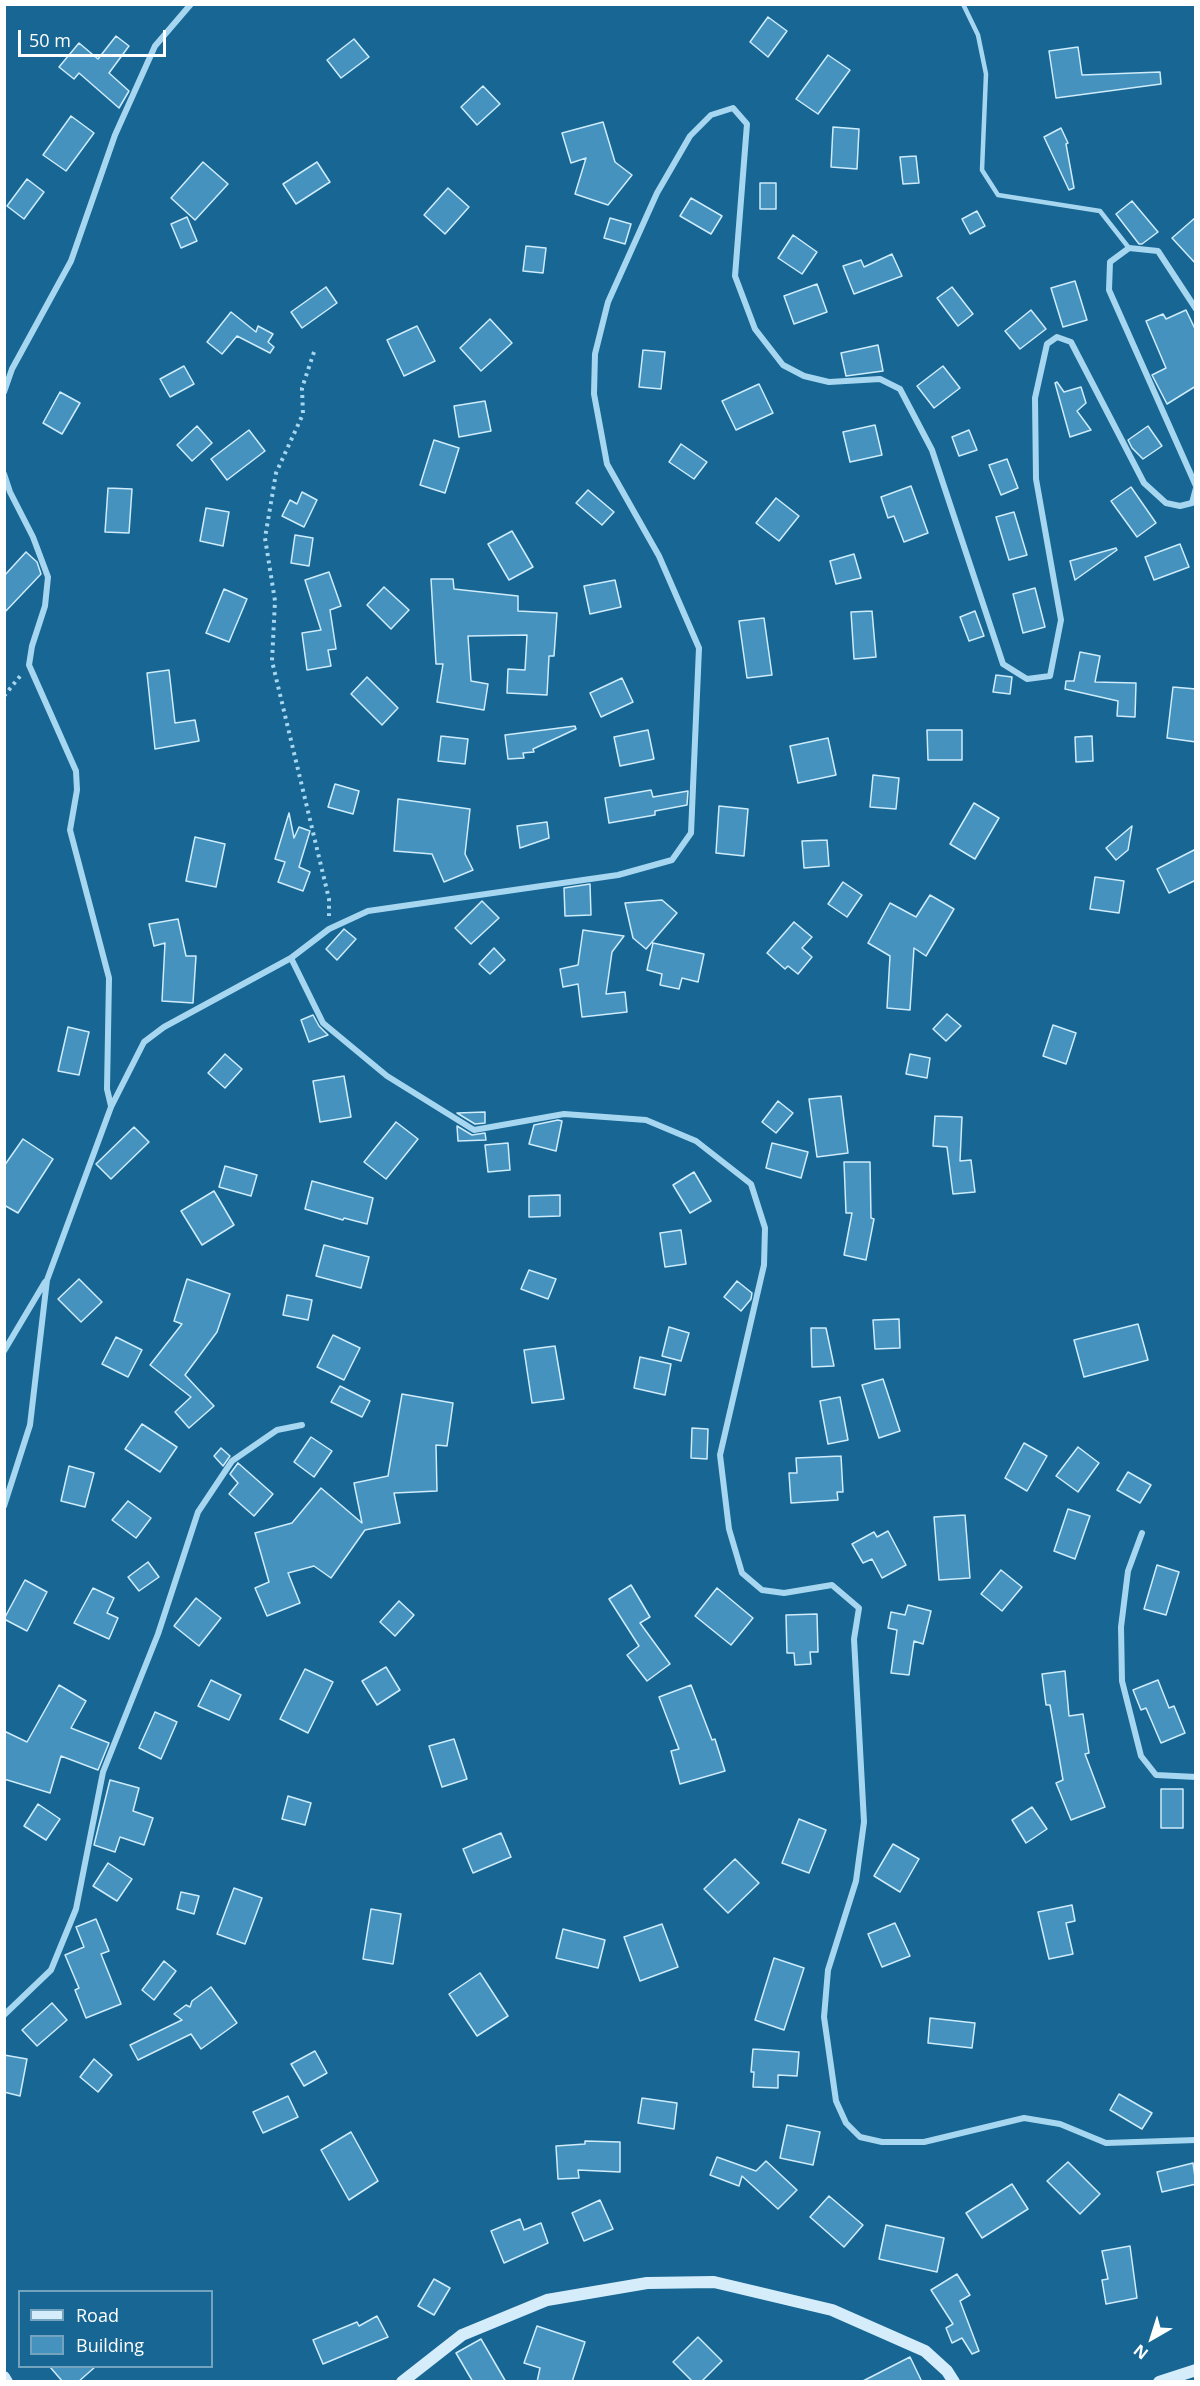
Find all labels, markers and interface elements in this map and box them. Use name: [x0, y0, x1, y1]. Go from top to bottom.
scale bar: [21, 18, 170, 56]
text: 50 m: [29, 28, 71, 52]
legend: [18, 2290, 213, 2368]
text: Road: [76, 2303, 119, 2327]
north arrow: [1122, 2308, 1182, 2368]
text: Building: [76, 2333, 144, 2357]
text: N: [1129, 2339, 1153, 2365]

